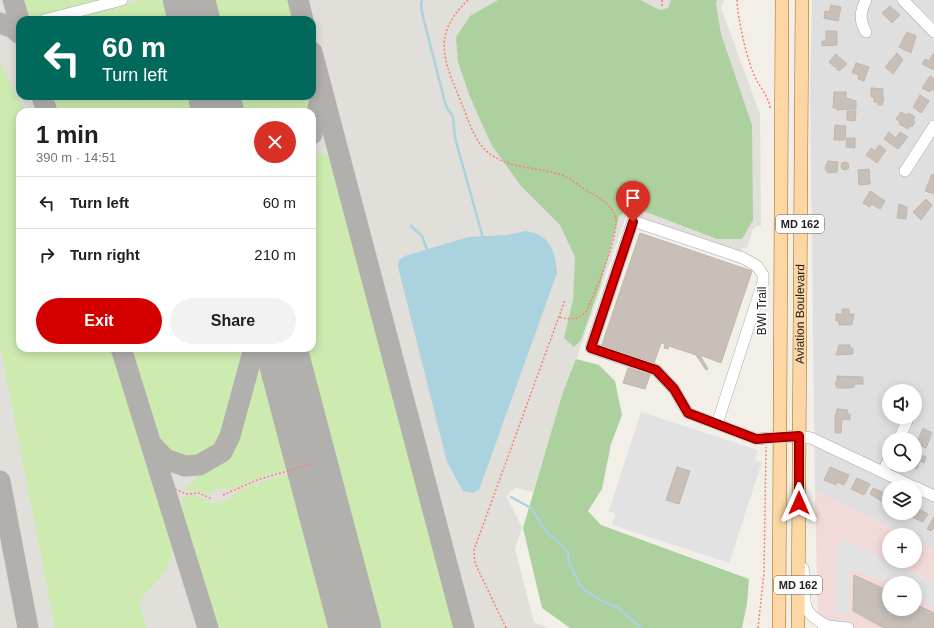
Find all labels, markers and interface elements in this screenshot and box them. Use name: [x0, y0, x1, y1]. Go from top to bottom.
icon: left: [36, 32, 88, 84]
text: 60 m: [102, 32, 166, 63]
text: Turn left: [102, 65, 167, 85]
text: 1 min: [36, 121, 99, 148]
button: close: [254, 121, 296, 163]
text: 390 m · 14:51: [36, 150, 116, 165]
pin: [616, 181, 650, 222]
icon: arrive: [622, 187, 644, 209]
icon: left: [36, 192, 58, 214]
text: Turn left: [70, 194, 129, 211]
text: 60 m: [263, 194, 296, 211]
road number: MD 162: [776, 215, 824, 233]
icon: right: [36, 244, 58, 266]
text: Turn right: [70, 246, 140, 263]
text: 210 m: [254, 246, 296, 263]
street label: Aviation Boulevard: [793, 264, 807, 364]
street label: BWI Trail: [755, 287, 769, 335]
button: Exit: [36, 298, 162, 344]
button: Share: [170, 298, 296, 344]
map controls: [882, 384, 922, 616]
button: sound: [882, 384, 922, 424]
button: search: [882, 432, 922, 472]
button: layers: [882, 480, 922, 520]
position arrow: [778, 482, 820, 524]
button: +: [882, 528, 922, 568]
road number: MD 162: [774, 576, 822, 594]
button: −: [882, 576, 922, 616]

